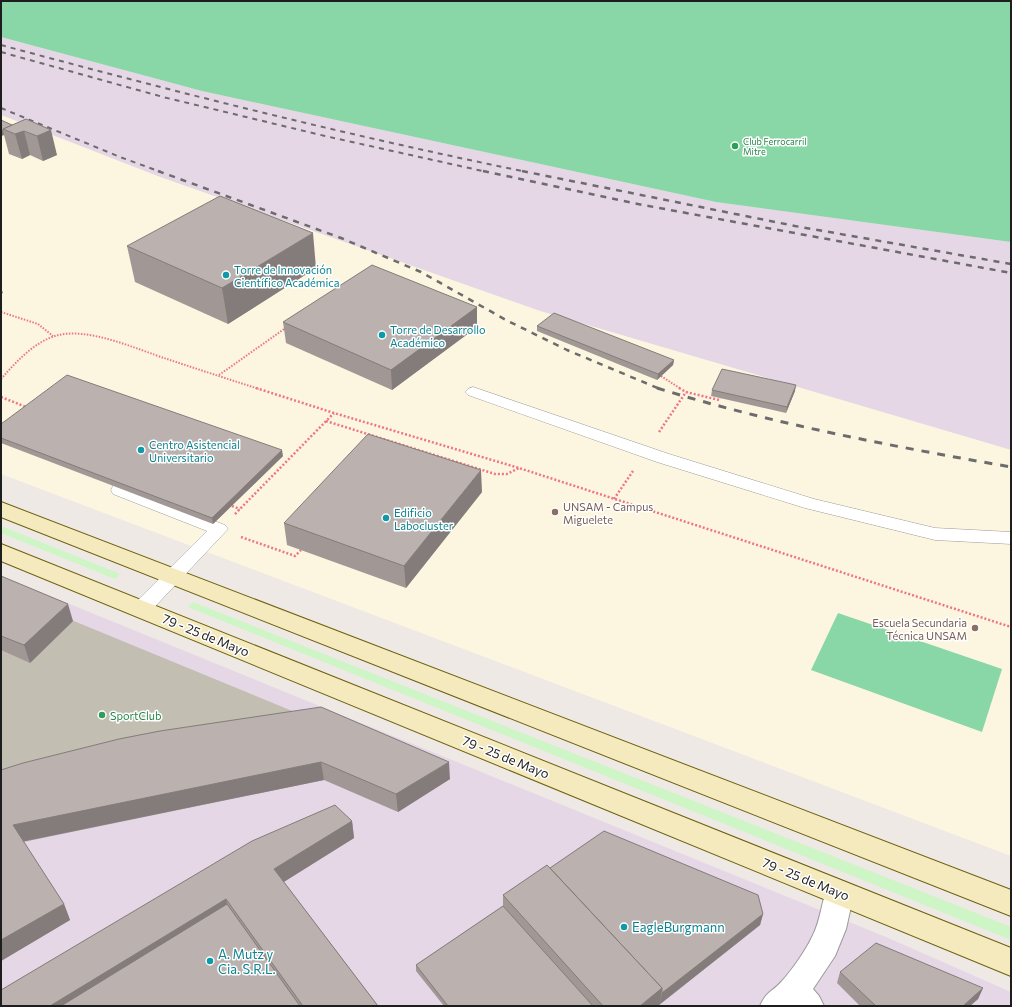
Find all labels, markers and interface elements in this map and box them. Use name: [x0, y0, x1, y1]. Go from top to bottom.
place label: Club Ferrocarril Mitre: [743, 136, 807, 157]
marker: Club Ferrocarril Mitre: [730, 141, 740, 151]
place label: Torre de Innovación Científico Académica: [234, 263, 339, 289]
marker: Torre de Innovación Científico Académica: [221, 270, 231, 280]
place label: Torre de Desarrollo Académico: [390, 323, 486, 349]
marker: Torre de Desarrollo Académico: [377, 330, 387, 340]
place label: Centro Asistencial Universitario: [149, 438, 240, 464]
marker: Centro Asistencial Universitario: [136, 445, 146, 455]
place label: UNSAM - Campus Miguelete: [563, 500, 653, 526]
place label: Edificio Labocluster: [394, 506, 454, 532]
marker: UNSAM - Campus Miguelete: [550, 507, 560, 517]
marker: Edificio Labocluster: [381, 513, 391, 523]
street label: 79 - 25 de Mayo: [160, 610, 252, 660]
place label: Escuela Secundaria Técnica UNSAM: [872, 616, 967, 642]
marker: Escuela Secundaria Técnica UNSAM: [970, 623, 980, 633]
place label: SportClub: [110, 709, 161, 722]
marker: SportClub: [97, 710, 107, 720]
street label: 79 - 25 de Mayo: [460, 732, 552, 782]
street label: 79 - 25 de Mayo: [760, 854, 852, 904]
place label: EagleBurgmann: [632, 919, 725, 935]
marker: EagleBurgmann: [619, 922, 629, 932]
place label: A. Mutz y Cia. S.R.L.: [218, 946, 276, 977]
marker: A. Mutz y Cia. S.R.L.: [205, 956, 215, 966]

